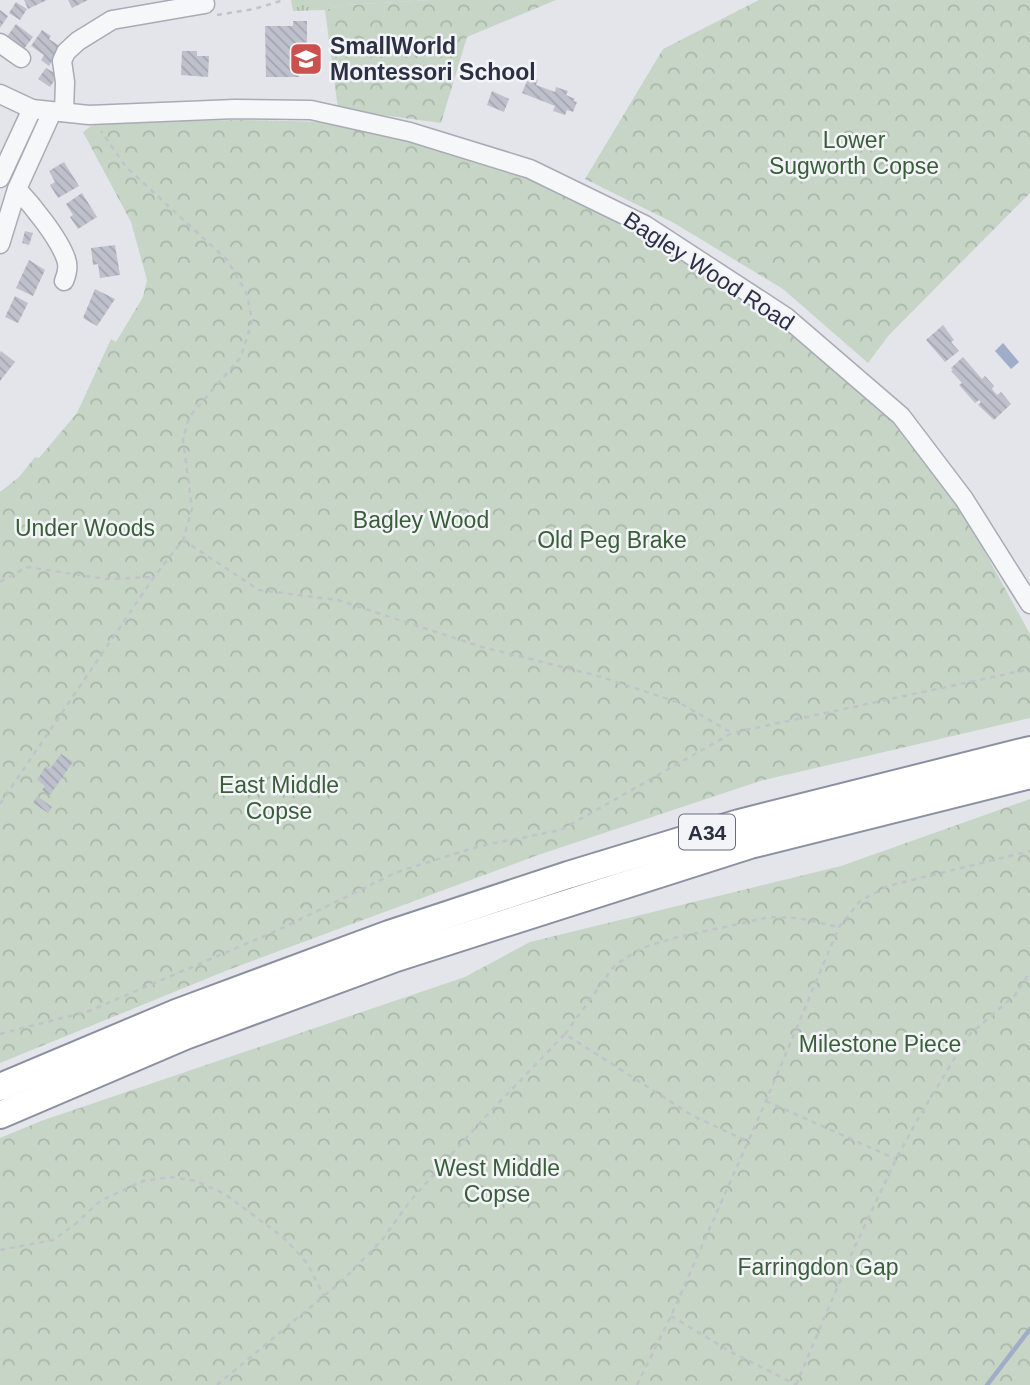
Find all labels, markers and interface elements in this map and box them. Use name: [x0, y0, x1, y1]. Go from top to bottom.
place label: SmallWorld Montessori School: [330, 33, 536, 85]
school or university icon: SmallWorld Montessori School: [287, 40, 325, 78]
park label: Lower Sugworth Copse: [769, 127, 939, 179]
street label: Bagley Wood Road: [619, 206, 799, 336]
park label: Bagley Wood: [353, 507, 489, 533]
park label: Under Woods: [15, 515, 155, 541]
park label: Old Peg Brake: [537, 527, 687, 553]
park label: East Middle Copse: [219, 772, 339, 824]
road number: A34: [679, 814, 735, 850]
park label: Milestone Piece: [799, 1031, 961, 1057]
park label: West Middle Copse: [434, 1155, 560, 1207]
park label: Farringdon Gap: [737, 1254, 899, 1280]

